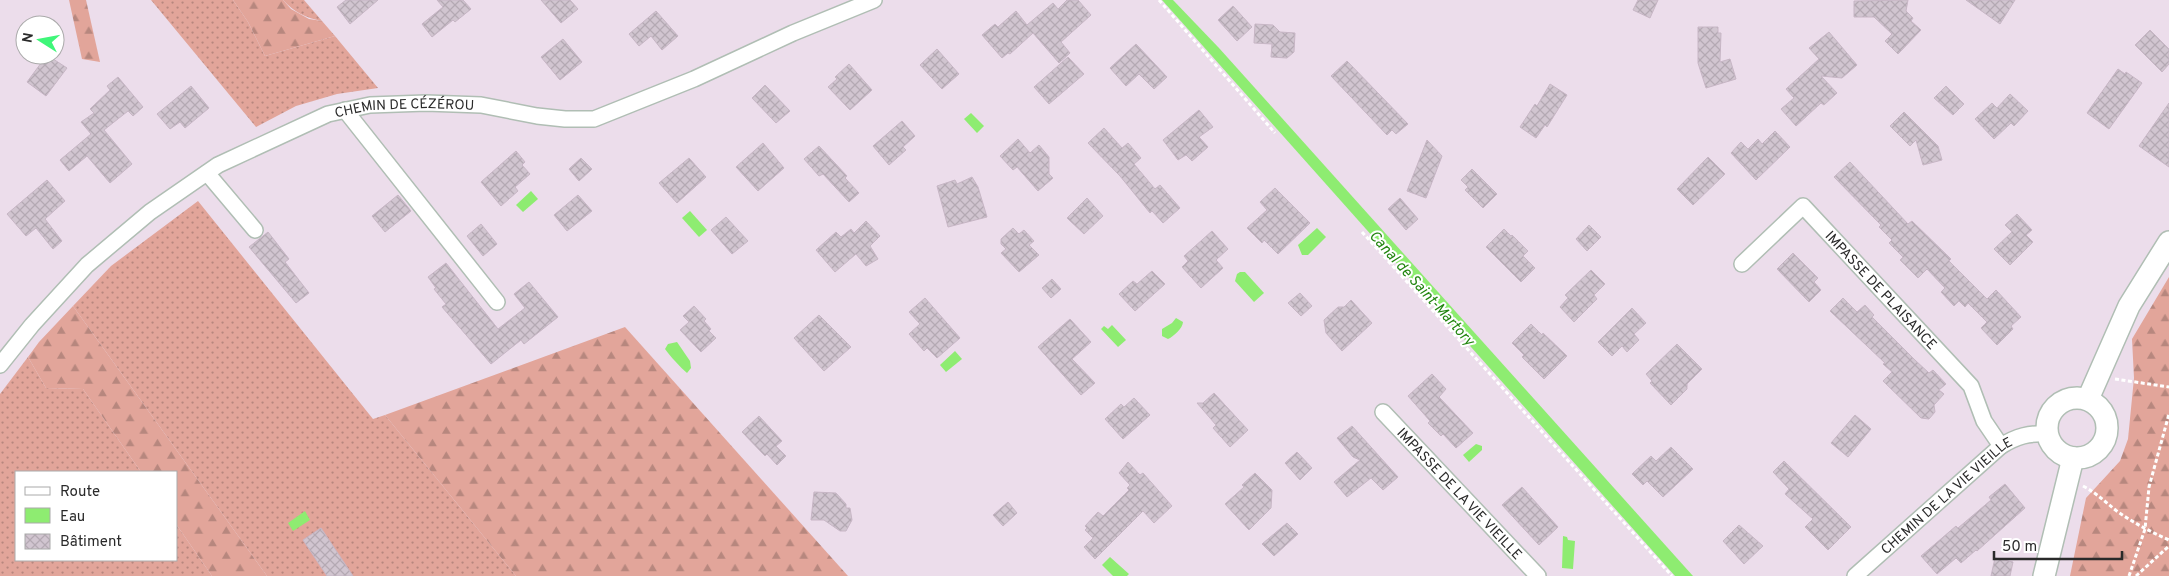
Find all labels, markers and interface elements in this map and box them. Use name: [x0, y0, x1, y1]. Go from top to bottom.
north arrow: [15, 15, 65, 65]
text: N: [19, 31, 38, 44]
street label: CHEMIN DE CÉZÉROU: [333, 95, 475, 122]
water label: Canal de Saint-Martory: [1364, 227, 1479, 352]
street label: IMPASSE DE PLAISANCE: [1821, 228, 1940, 354]
street label: IMPASSE DE LA VIE VIEILLE: [1393, 425, 1525, 564]
street label: CHEMIN DE LA VIE VIEILLE: [1878, 434, 2016, 559]
legend: [15, 471, 178, 561]
text: Route: [60, 483, 100, 502]
text: Eau: [60, 508, 85, 527]
scale bar: [1994, 528, 2122, 560]
text: Bâtiment: [60, 533, 122, 552]
text: 50 m: [2002, 538, 2037, 557]

